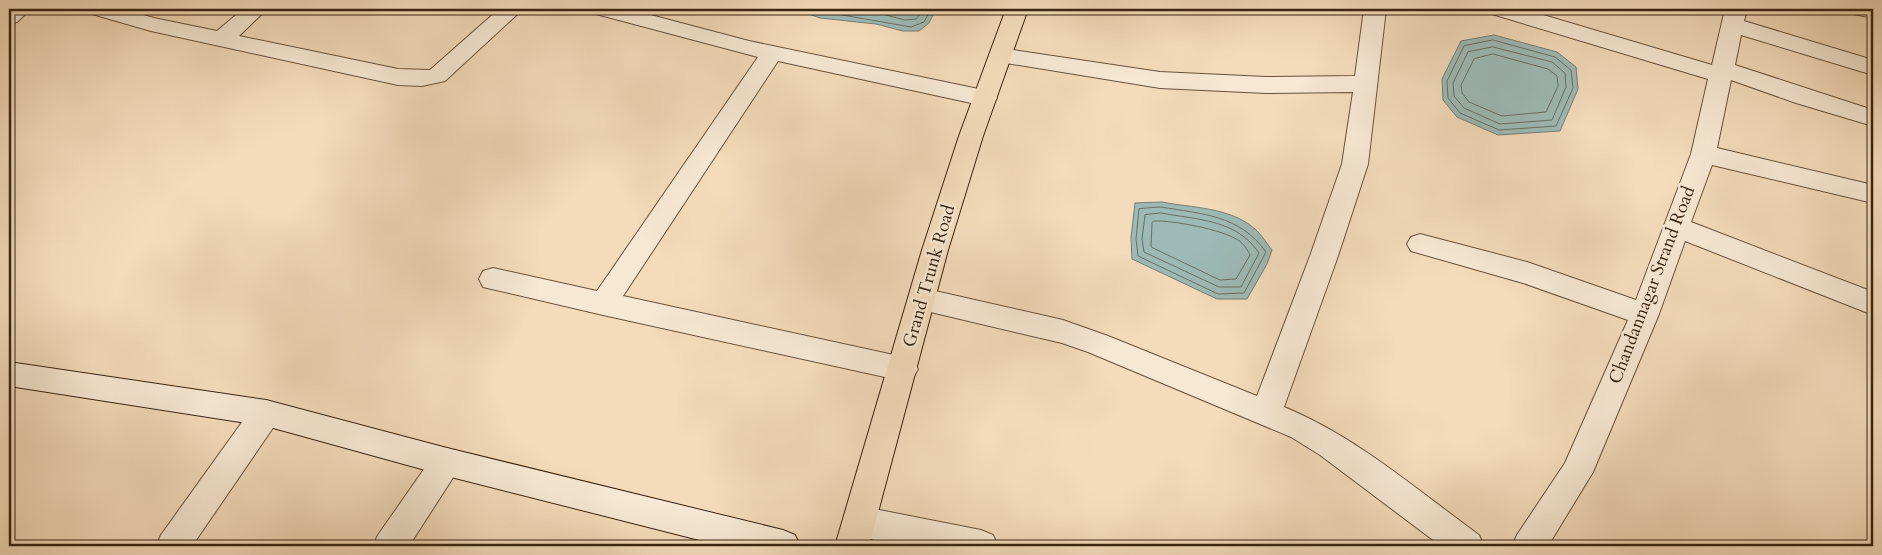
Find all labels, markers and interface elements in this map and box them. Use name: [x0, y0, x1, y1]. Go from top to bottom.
street label: Chandannagar Strand Road: [1603, 182, 1701, 387]
street label: Grand Trunk Road: [897, 201, 961, 350]

